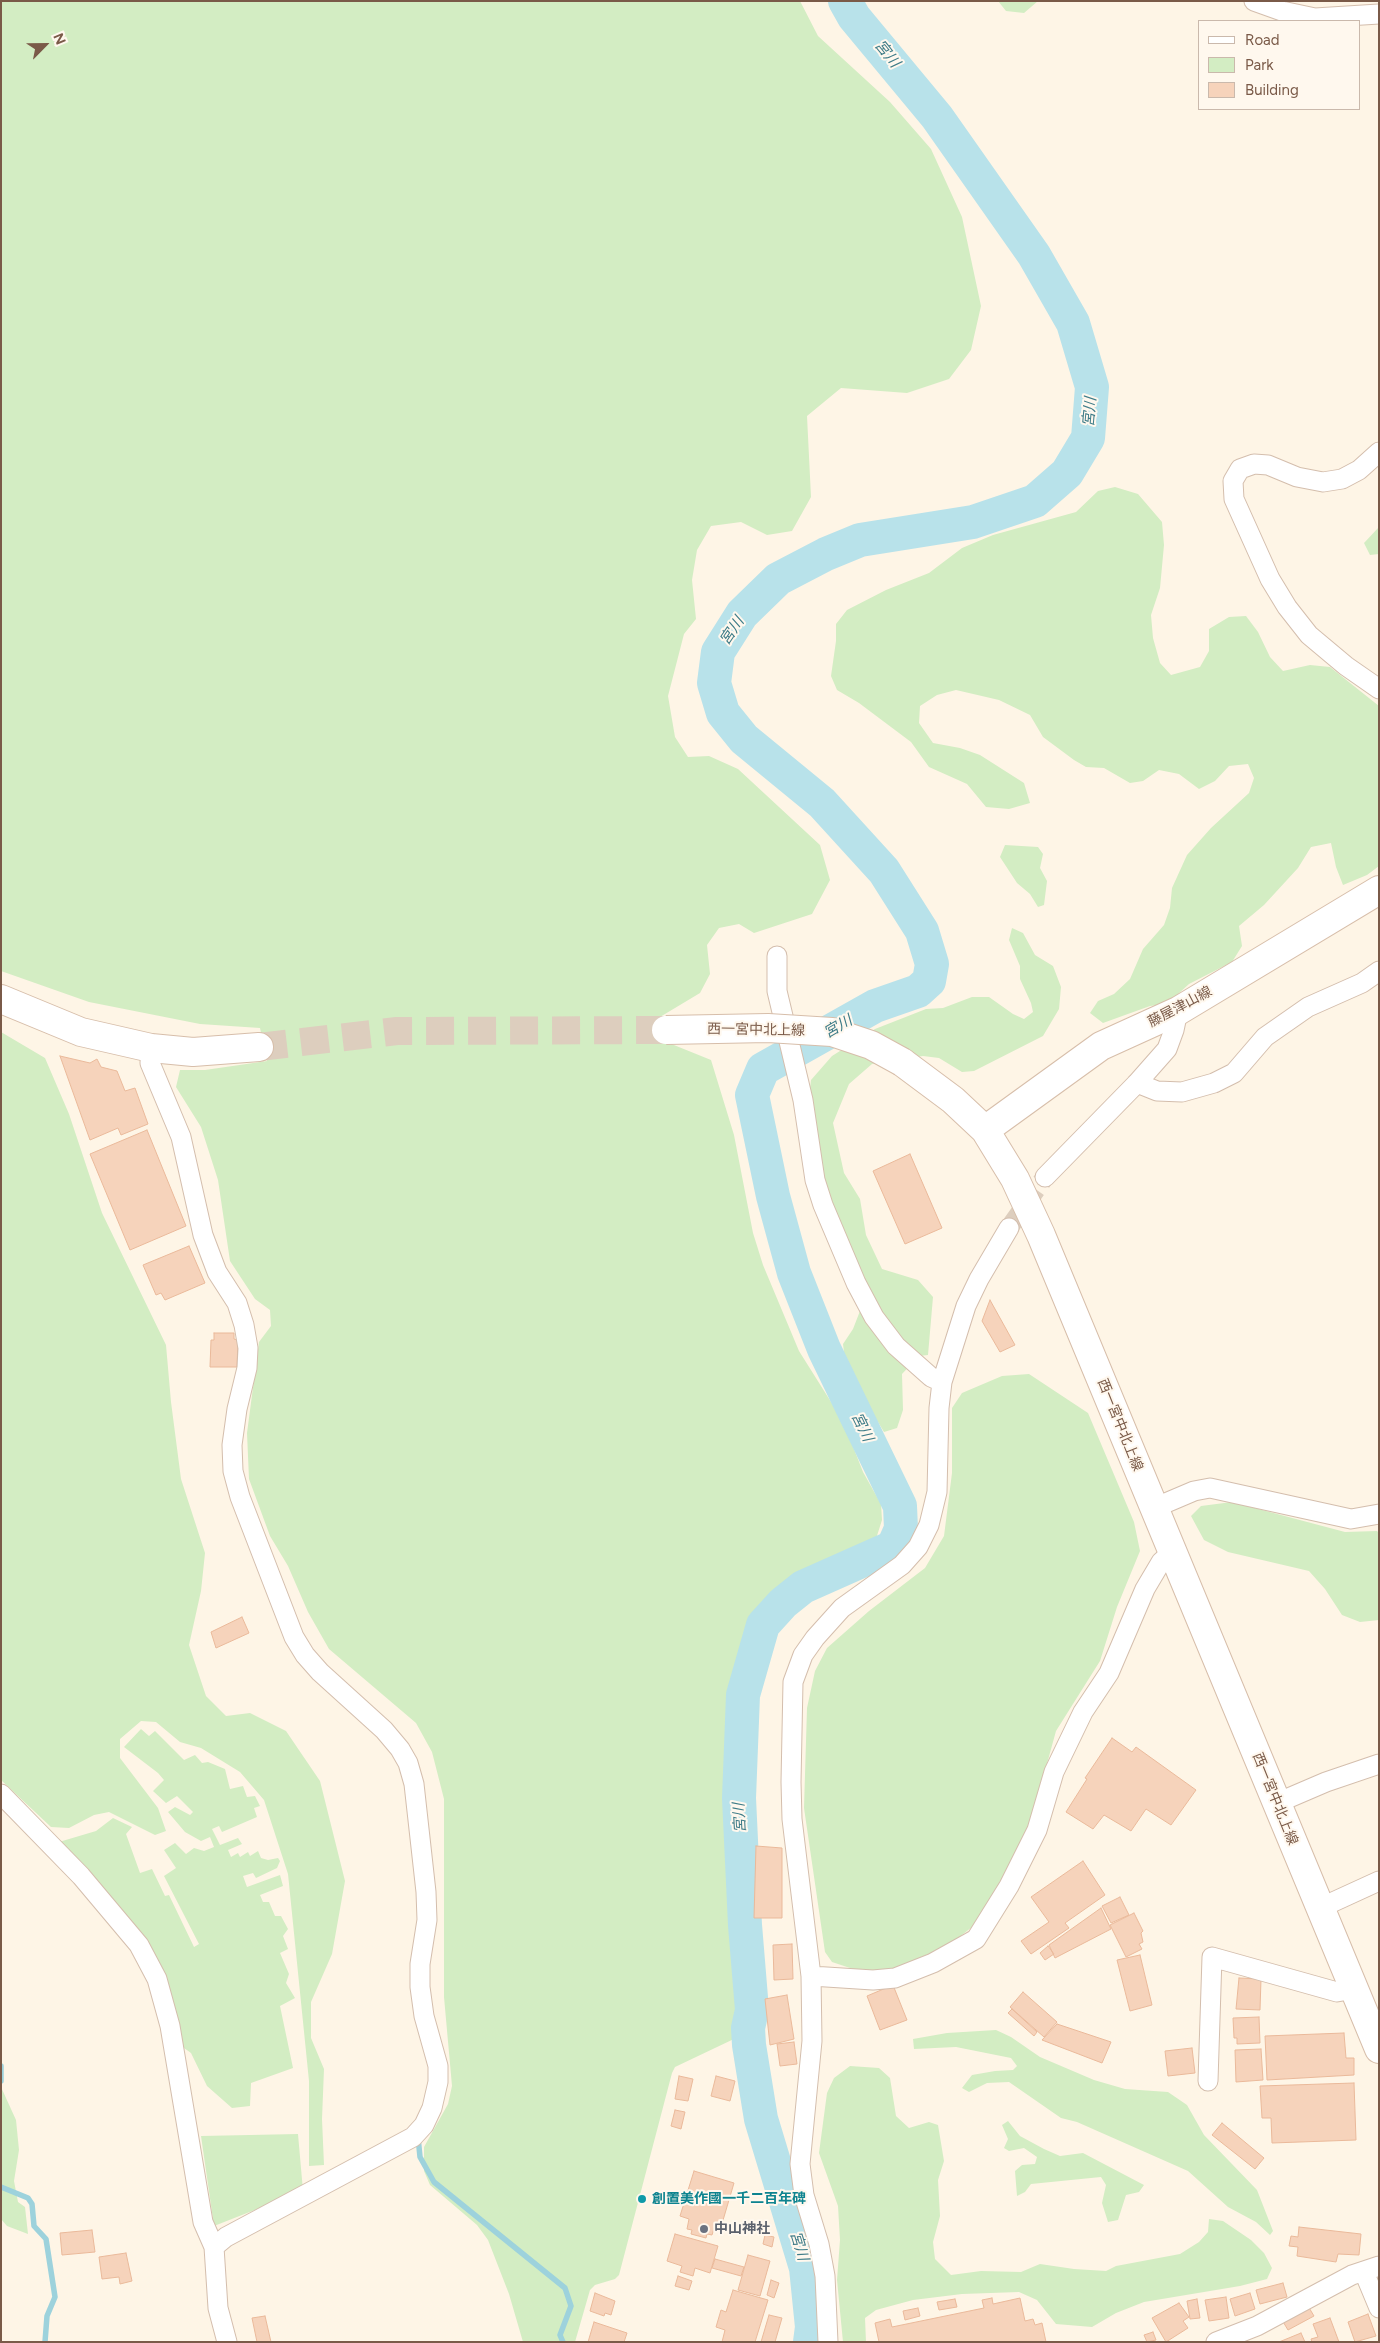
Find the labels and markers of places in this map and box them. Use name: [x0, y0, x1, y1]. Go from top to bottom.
place label: 創置美作國一千二百年碑: [652, 2191, 806, 2207]
marker: 創置美作國一千二百年碑: [636, 2193, 648, 2205]
place label: 中山神社: [714, 2221, 770, 2237]
marker: 中山神社: [698, 2223, 710, 2235]

